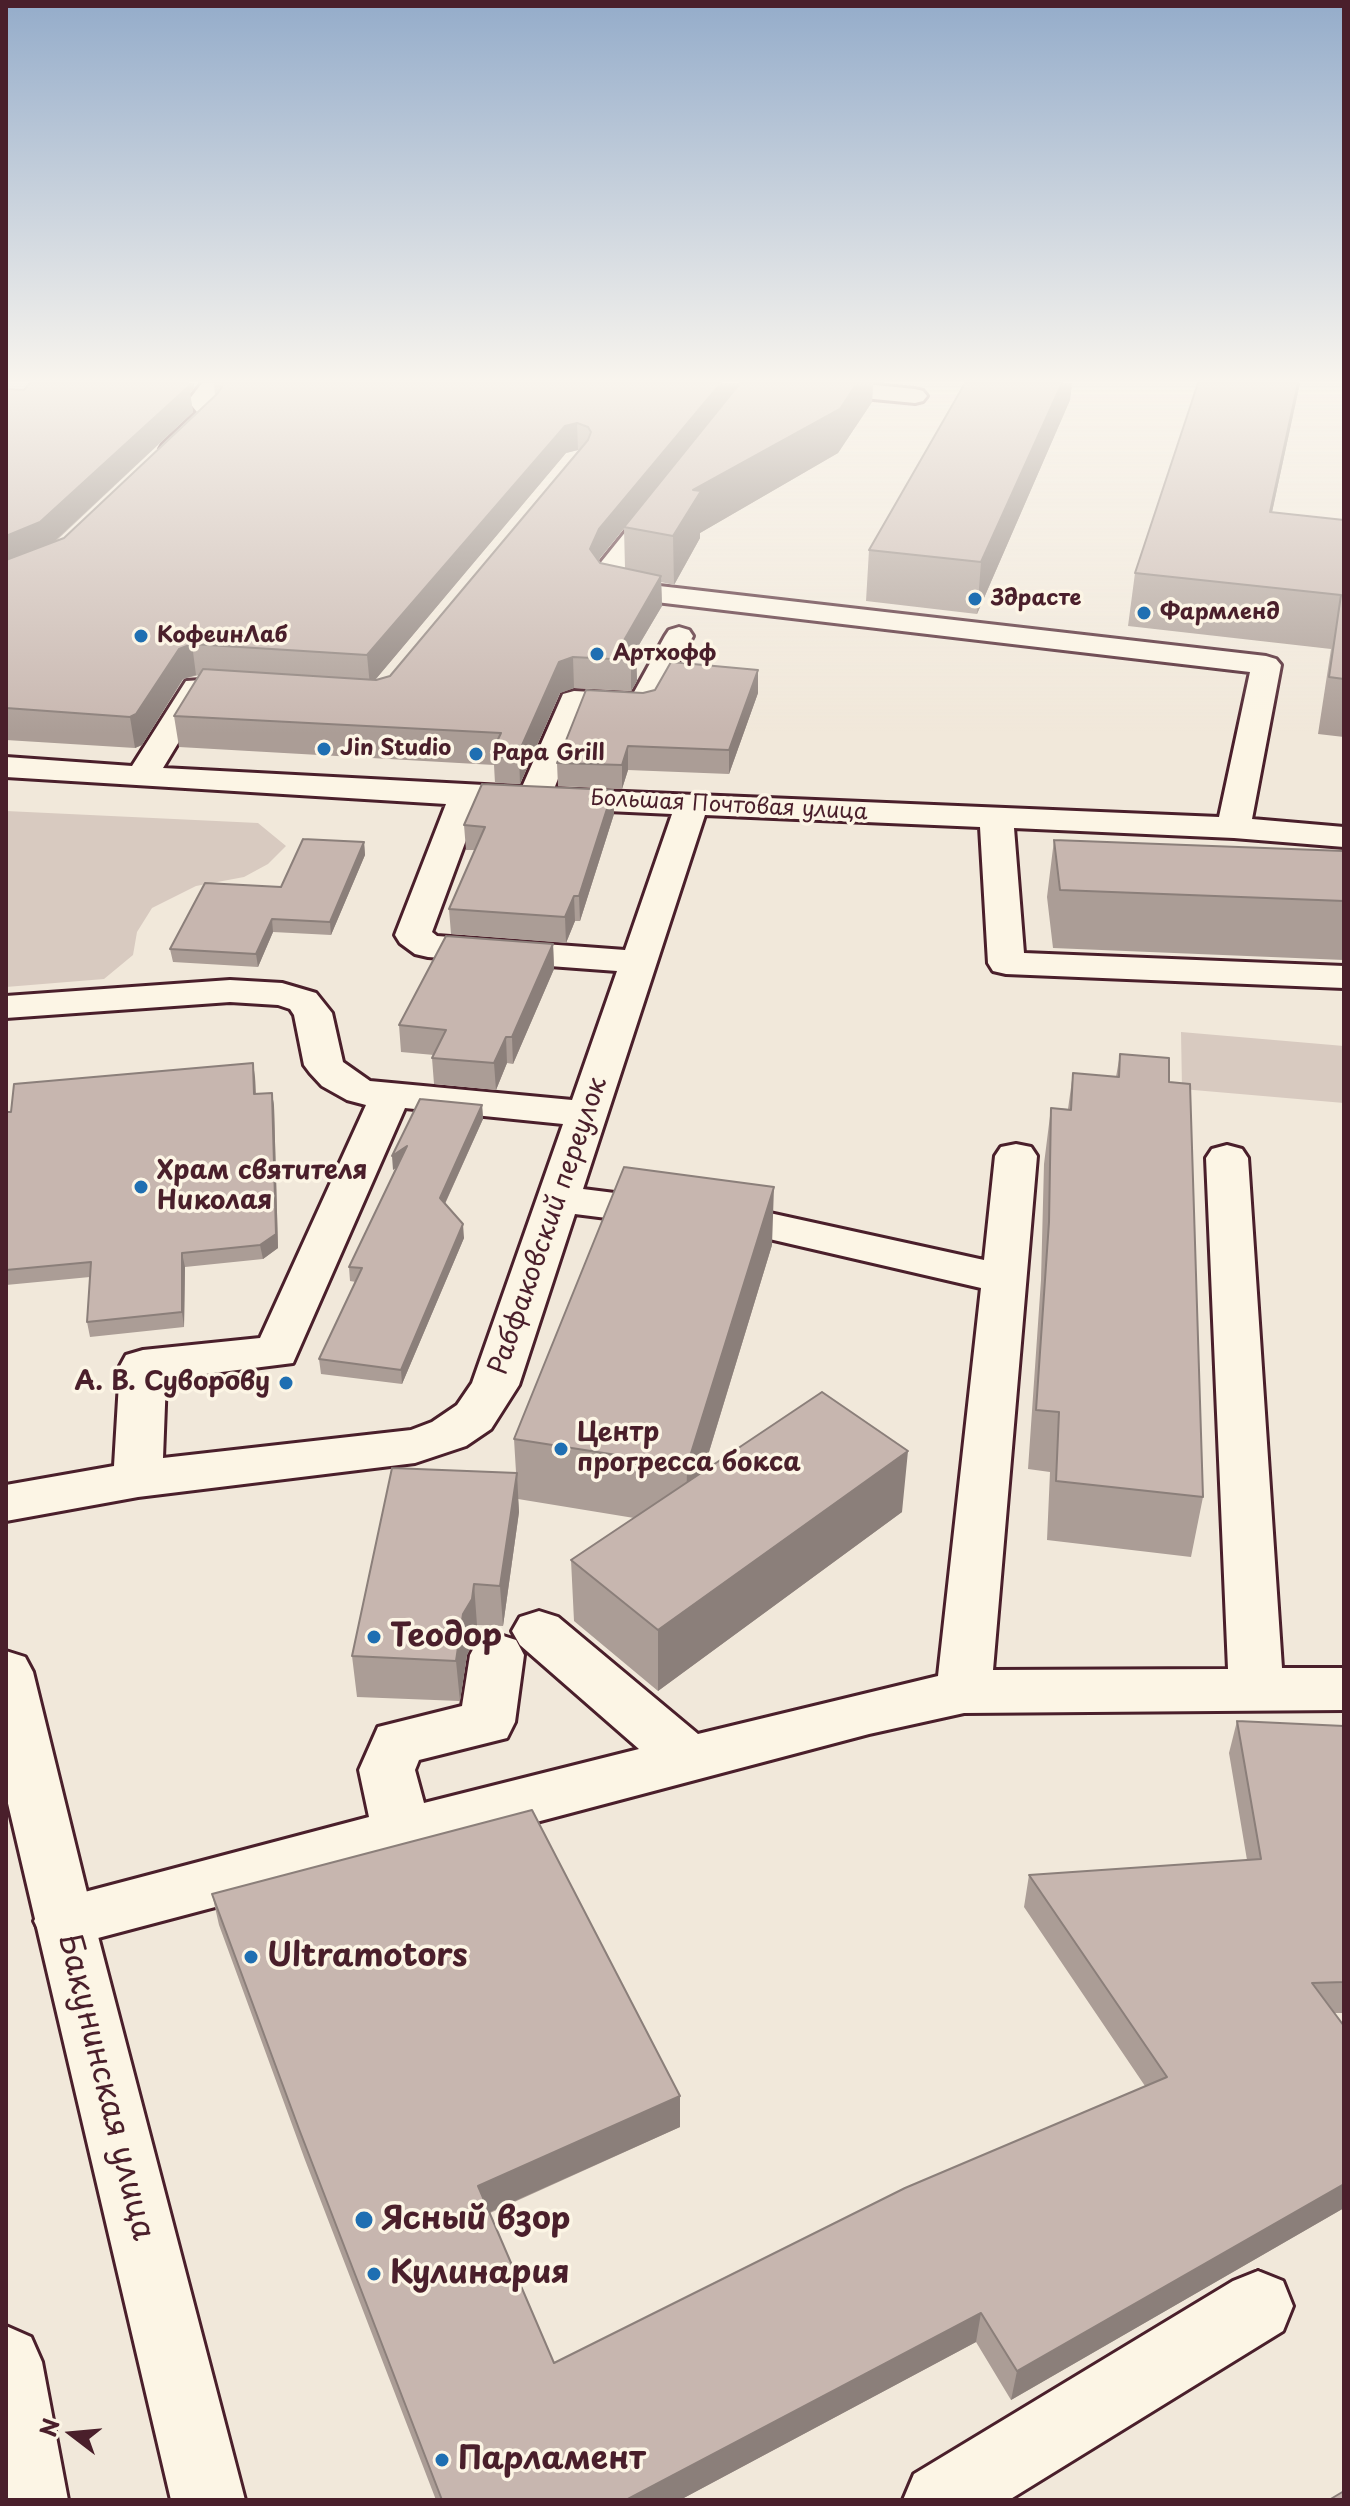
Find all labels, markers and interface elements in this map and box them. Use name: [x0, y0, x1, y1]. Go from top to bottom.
place label: Здрасте: [991, 586, 1082, 612]
marker: Здрасте: [966, 590, 984, 608]
place label: Фармленд: [1160, 600, 1280, 626]
marker: Фармленд: [1135, 604, 1153, 622]
place label: КофеинЛаб: [157, 623, 288, 649]
marker: КофеинЛаб: [132, 627, 150, 645]
place label: Артхофф: [613, 641, 716, 667]
marker: Артхофф: [588, 645, 606, 663]
place label: Jin Studio: [340, 736, 451, 762]
marker: Jin Studio: [315, 740, 333, 758]
place label: Papa Grill: [492, 741, 604, 767]
marker: Papa Grill: [467, 745, 485, 763]
street label: Большая Почтовая улица: [590, 786, 868, 826]
street label: Рабфаковский переулок: [483, 1073, 615, 1379]
place label: Храм святителя Николая: [157, 1156, 367, 1218]
marker: Храм святителя Николая: [132, 1178, 150, 1196]
place label: А. В. Суворову: [75, 1367, 270, 1399]
marker: А. В. Суворову: [277, 1374, 295, 1392]
place label: Центр прогресса бокса: [577, 1418, 801, 1480]
marker: Центр прогресса бокса: [552, 1440, 570, 1458]
place label: Теодор: [390, 1618, 502, 1656]
marker: Теодор: [365, 1628, 383, 1646]
street label: Бакунинская улица: [48, 1930, 162, 2244]
place label: Ultramotors: [267, 1938, 468, 1976]
marker: Ultramotors: [242, 1948, 260, 1966]
place label: Ясный взор: [382, 2201, 570, 2239]
marker: Ясный взор: [353, 2209, 375, 2231]
place label: Кулинария: [390, 2255, 570, 2293]
marker: Кулинария: [365, 2265, 383, 2283]
north arrow: [32, 2394, 112, 2474]
text: N: [30, 2414, 67, 2440]
place label: Парламент: [458, 2441, 646, 2479]
marker: Парламент: [433, 2451, 451, 2469]

